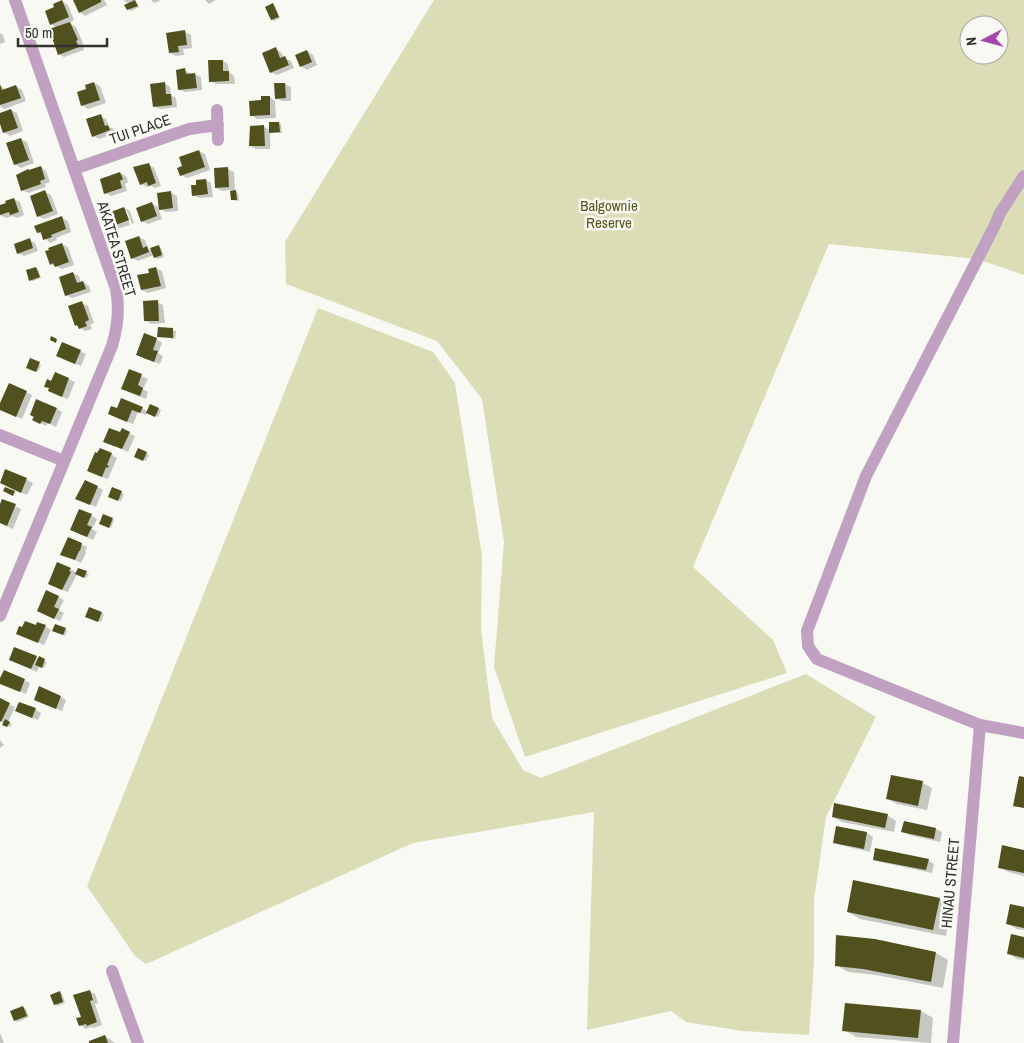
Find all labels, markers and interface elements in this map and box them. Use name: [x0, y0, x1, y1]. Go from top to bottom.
scale bar: [18, 15, 106, 47]
north arrow: [959, 15, 1009, 65]
text: 50 m: [25, 22, 52, 43]
text: N: [962, 36, 980, 46]
street label: TUI PLACE: [107, 109, 173, 149]
park label: Balgownie Reserve: [580, 195, 638, 233]
street label: AKATEA STREET: [92, 198, 142, 300]
street label: HINAU STREET: [936, 837, 964, 929]

